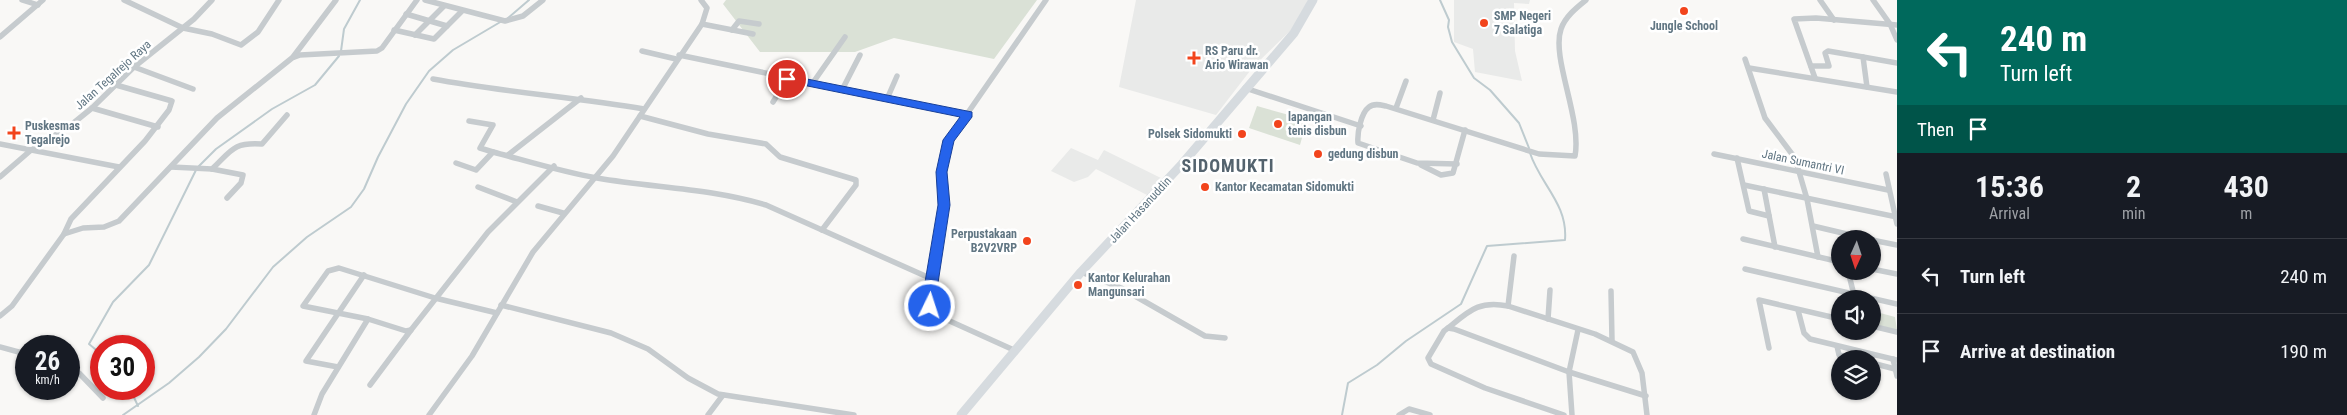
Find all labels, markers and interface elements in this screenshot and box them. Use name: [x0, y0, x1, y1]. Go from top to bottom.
marker: Jungle School: [1678, 5, 1690, 17]
place label: SMP Negeri 7 Salatiga: [1494, 9, 1551, 37]
marker: SMP Negeri 7 Salatiga: [1478, 17, 1490, 29]
place label: Jungle School: [1650, 19, 1718, 33]
text: 240 m: [2000, 19, 2087, 60]
icon: left: [1917, 20, 1982, 85]
street label: Jalan Tegalrejo Raya: [72, 37, 154, 113]
place label: RS Paru dr. Ario Wirawan: [1205, 44, 1269, 72]
marker: RS Paru dr. Ario Wirawan: [1187, 51, 1201, 65]
pin: [766, 58, 808, 100]
text: Turn left: [2000, 61, 2072, 86]
icon: arrive: [773, 65, 801, 93]
place label: lapangan tenis disbun: [1288, 110, 1347, 138]
icon: arrive: [1964, 115, 1992, 143]
marker: lapangan tenis disbun: [1272, 118, 1284, 130]
text: Then: [1917, 118, 1954, 141]
place label: Puskesmas Tegalrejo: [25, 119, 81, 147]
marker: Puskesmas Tegalrejo: [7, 126, 21, 140]
place label: Polsek Sidomukti: [1148, 127, 1232, 141]
marker: Polsek Sidomukti: [1236, 128, 1248, 140]
street label: Jalan Sumantri VI: [1761, 146, 1845, 178]
place label: gedung disbun: [1328, 147, 1399, 161]
marker: gedung disbun: [1312, 148, 1324, 160]
district label: SIDOMUKTI: [1181, 155, 1275, 176]
text: 15:36: [1975, 169, 2044, 204]
text: 2: [2126, 169, 2141, 204]
text: 430: [2223, 169, 2269, 204]
street label: Jalan Hasanuddin: [1106, 174, 1174, 246]
place label: Kantor Kecamatan Sidomukti: [1215, 180, 1354, 194]
marker: Kantor Kecamatan Sidomukti: [1199, 181, 1211, 193]
text: Arrival: [1989, 204, 2030, 223]
text: min: [2122, 204, 2145, 223]
text: m: [2240, 204, 2252, 223]
place label: Perpustakaan B2V2VRP: [951, 227, 1017, 255]
north arrow: [1831, 230, 1881, 280]
map controls: [1831, 230, 1881, 400]
marker: Perpustakaan B2V2VRP: [1021, 235, 1033, 247]
icon: left: [1917, 262, 1945, 290]
text: Turn left: [1960, 265, 2025, 288]
text: 240 m: [2280, 265, 2327, 288]
place label: Kantor Kelurahan Mangunsari: [1088, 271, 1171, 299]
position arrow: [903, 279, 955, 331]
marker: Kantor Kelurahan Mangunsari: [1072, 279, 1084, 291]
button: sound: [1831, 290, 1881, 340]
speed limit sign: 30: [90, 335, 155, 400]
icon: arrive: [1917, 337, 1945, 365]
text: Arrive at destination: [1960, 340, 2115, 363]
text: 190 m: [2280, 340, 2327, 363]
text: 26: [35, 347, 60, 376]
button: layers: [1831, 350, 1881, 400]
text: km/h: [35, 373, 60, 387]

